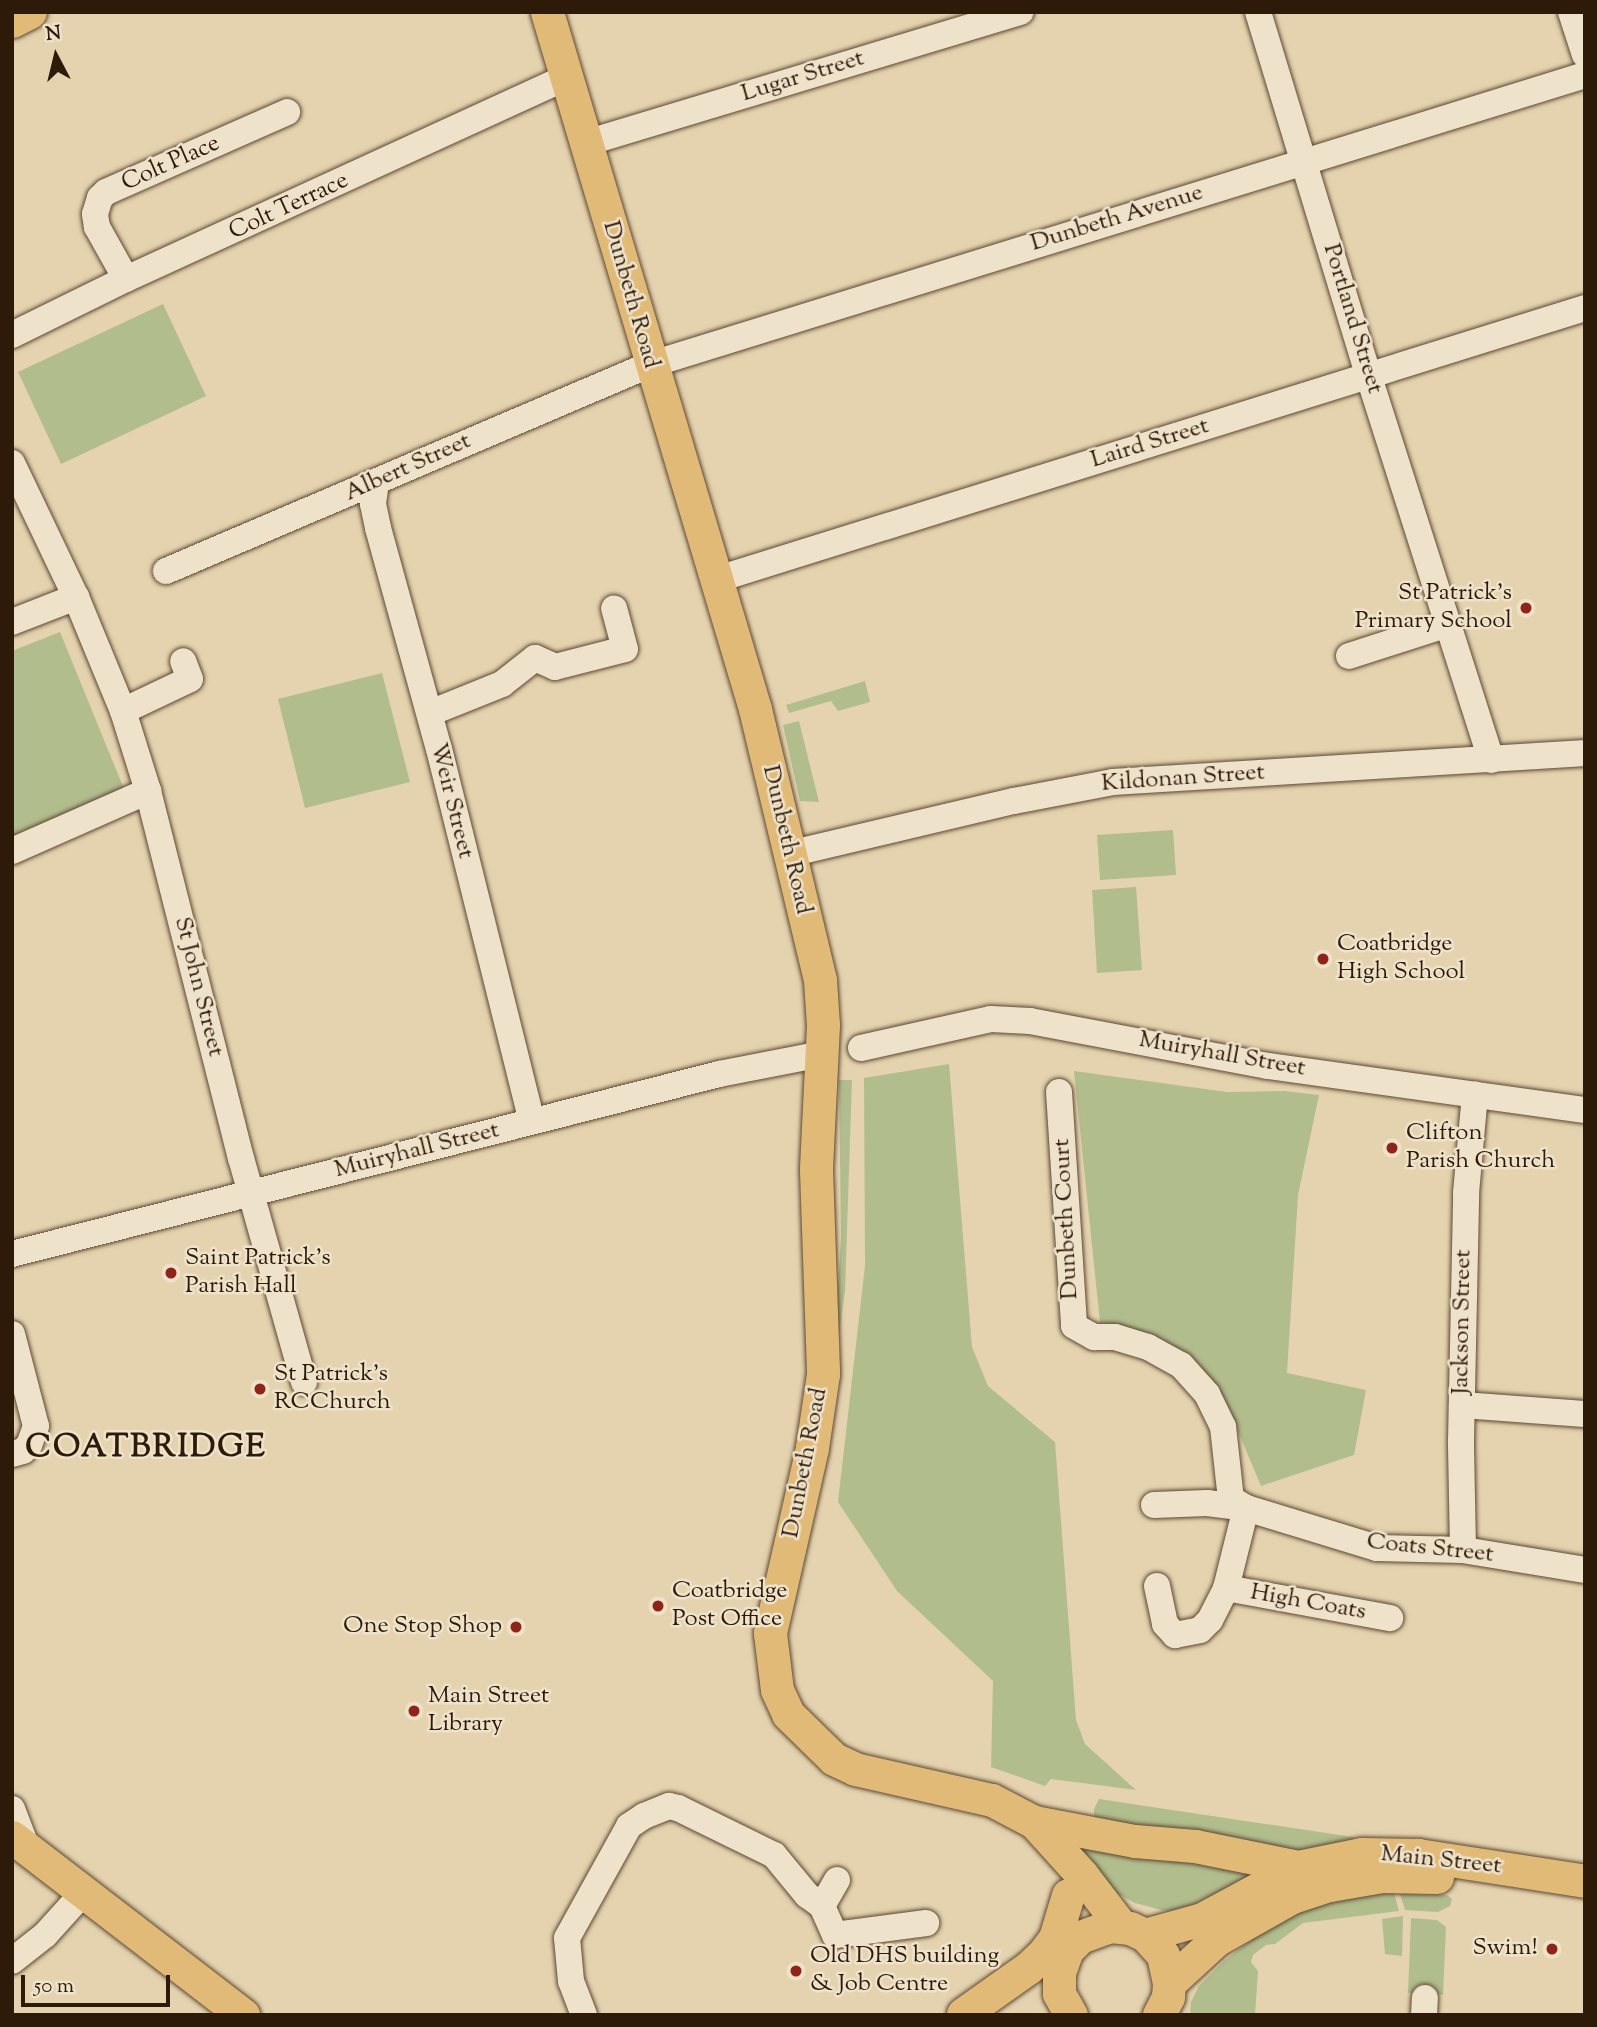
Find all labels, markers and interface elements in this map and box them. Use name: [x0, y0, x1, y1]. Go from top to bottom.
text: N: [44, 20, 63, 49]
north arrow: [21, 21, 91, 91]
street label: Lugar Street: [738, 45, 868, 109]
street label: Colt Place: [117, 130, 225, 198]
street label: Colt Terrace: [225, 167, 353, 247]
street label: Dunbeth Avenue: [1027, 179, 1207, 259]
street label: Dunbeth Road: [595, 218, 665, 372]
street label: Portland Street: [1316, 241, 1388, 397]
street label: Laird Street: [1088, 412, 1212, 476]
street label: Albert Street: [341, 427, 475, 509]
place label: St Patrick's Primary School: [1355, 580, 1512, 636]
marker: St Patrick's Primary School: [1518, 600, 1534, 616]
street label: Weir Street: [423, 740, 479, 862]
street label: Kildonan Street: [1100, 759, 1266, 799]
street label: Dunbeth Road: [755, 763, 817, 917]
street label: St John Street: [167, 914, 229, 1060]
place label: Coatbridge High School: [1337, 931, 1465, 987]
marker: Coatbridge High School: [1315, 951, 1331, 967]
street label: Muiryhall Street: [1136, 1026, 1308, 1084]
street label: Muiryhall Street: [332, 1117, 502, 1185]
place label: Clifton Parish Church: [1406, 1120, 1555, 1176]
street label: Dunbeth Court: [1048, 1138, 1086, 1300]
marker: Clifton Parish Church: [1384, 1140, 1400, 1156]
place label: Saint Patrick's Parish Hall: [185, 1245, 331, 1301]
street label: Jackson Street: [1447, 1249, 1479, 1395]
marker: Saint Patrick's Parish Hall: [163, 1265, 179, 1281]
place label: St Patrick's RCChurch: [274, 1361, 391, 1417]
marker: St Patrick's RCChurch: [252, 1381, 268, 1397]
street label: Dunbeth Road: [777, 1385, 835, 1541]
district label: COATBRIDGE: [26, 1429, 266, 1467]
street label: Coats Street: [1365, 1528, 1495, 1570]
place label: Coatbridge Post Office: [672, 1578, 788, 1634]
street label: High Coats: [1248, 1579, 1368, 1627]
marker: Coatbridge Post Office: [650, 1598, 666, 1614]
place label: One Stop Shop: [343, 1613, 502, 1641]
marker: One Stop Shop: [508, 1619, 524, 1635]
place label: Main Street Library: [428, 1683, 549, 1739]
marker: Main Street Library: [406, 1703, 422, 1719]
street label: Main Street: [1379, 1840, 1503, 1882]
place label: Swim!: [1472, 1935, 1538, 1963]
marker: Swim!: [1544, 1941, 1560, 1957]
place label: Old DHS building & Job Centre: [810, 1943, 999, 1999]
scale bar: [24, 1960, 173, 2004]
marker: Old DHS building & Job Centre: [788, 1963, 804, 1979]
text: 50 m: [34, 1972, 74, 2002]

